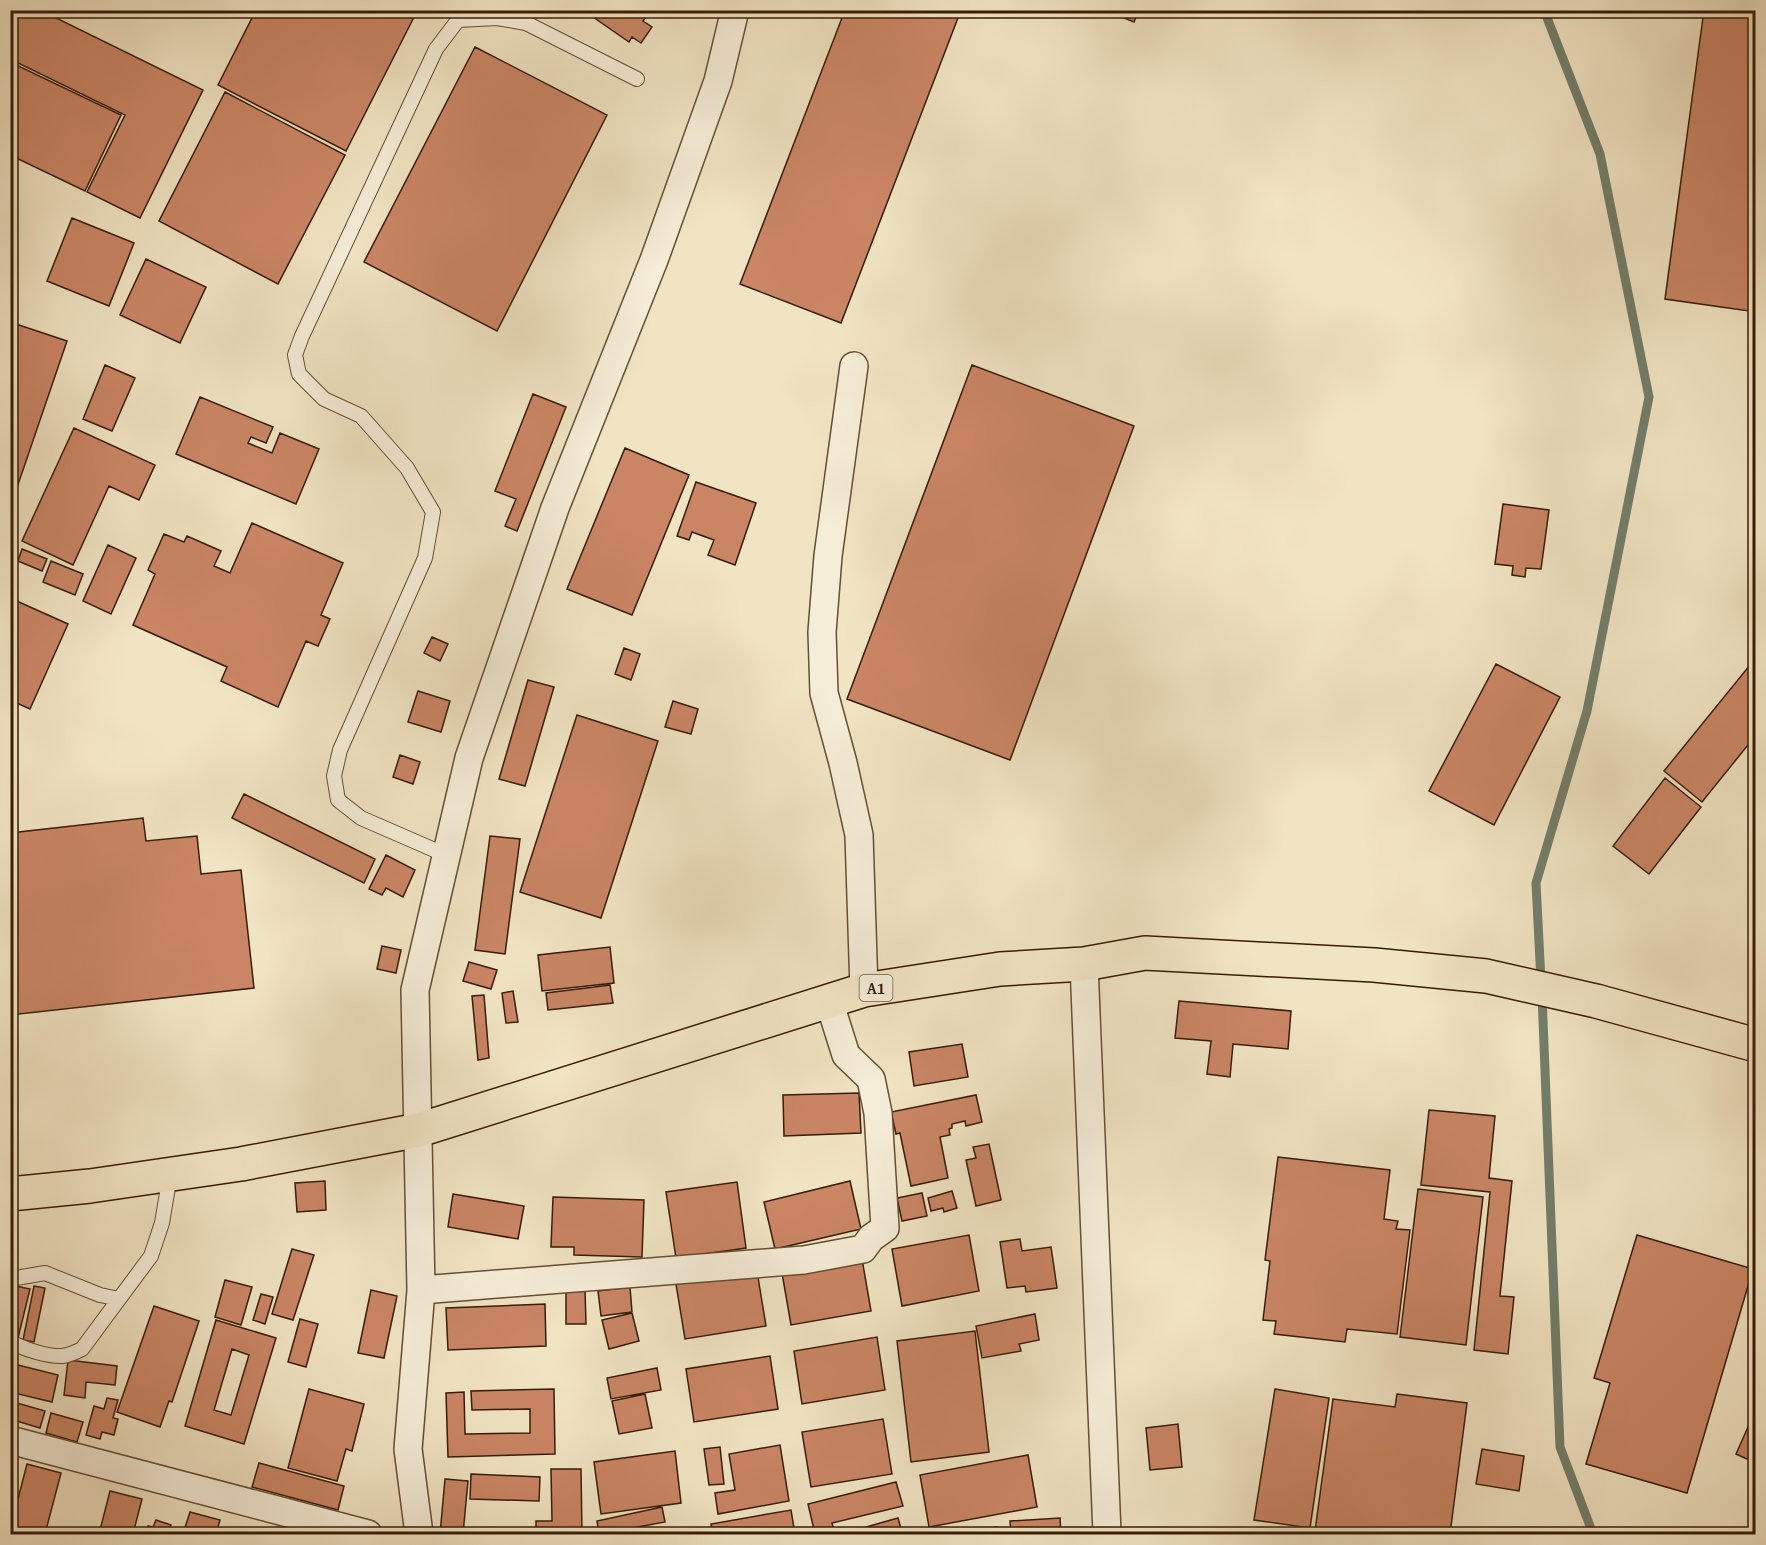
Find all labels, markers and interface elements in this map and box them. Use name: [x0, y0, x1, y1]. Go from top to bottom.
road number: A1: [860, 975, 892, 1001]

